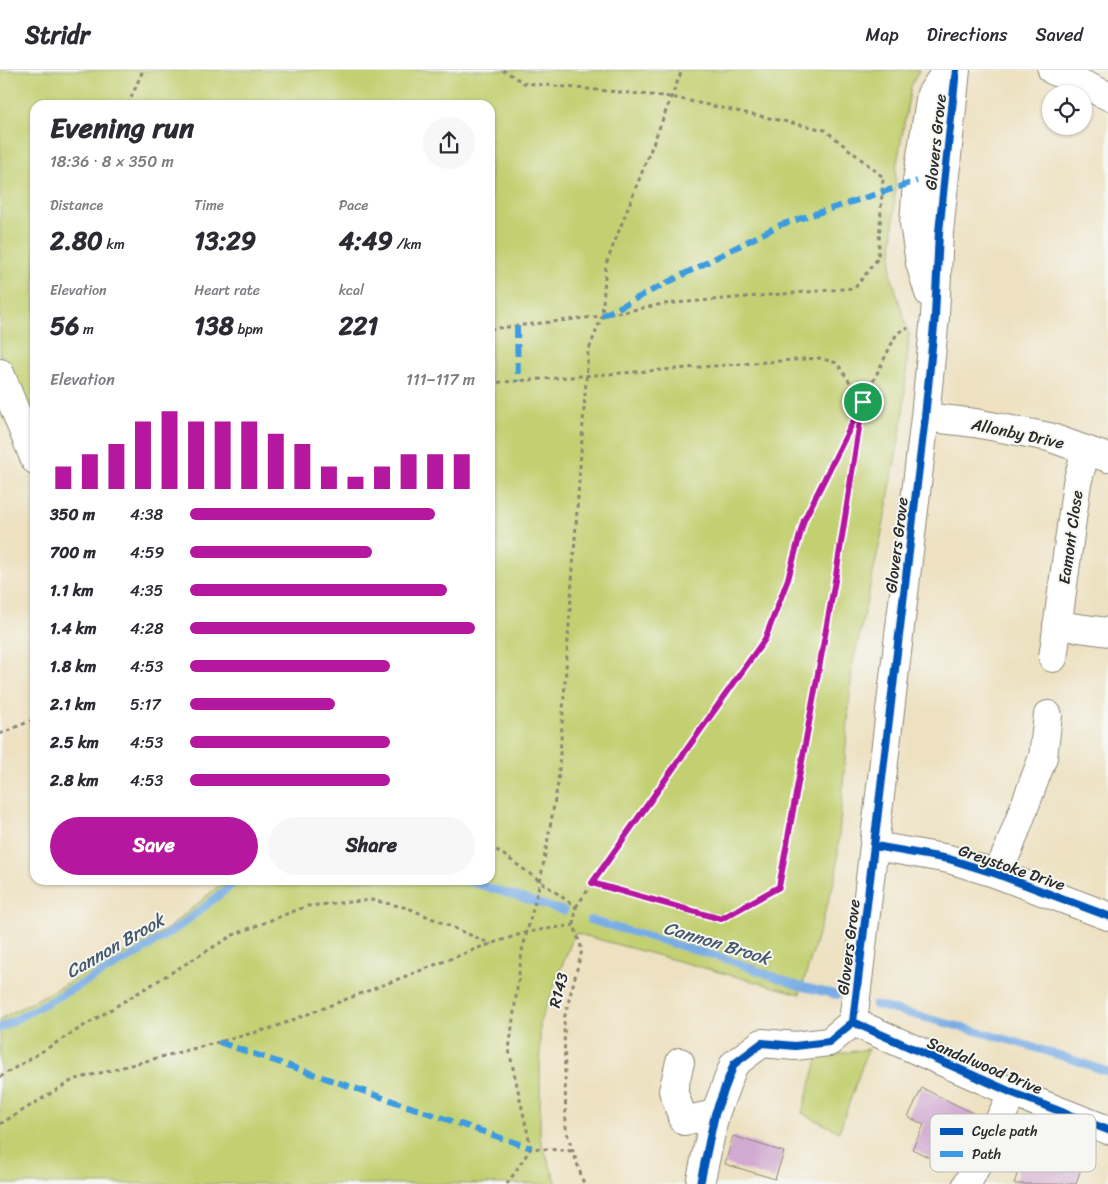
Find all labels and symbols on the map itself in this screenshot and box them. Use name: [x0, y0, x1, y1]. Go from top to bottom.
street label: Glovers Grove: [916, 93, 955, 192]
pin: [842, 381, 884, 423]
street label: Allonby Drive: [968, 409, 1067, 457]
street label: Eamont Close: [1050, 488, 1091, 586]
street label: Glovers Grove: [876, 495, 917, 595]
street label: Greystoke Drive: [954, 836, 1069, 899]
street label: Glovers Grove: [828, 897, 869, 997]
water label: Cannon Brook: [60, 904, 173, 987]
water label: Cannon Brook: [660, 912, 776, 975]
street label: R143: [540, 969, 577, 1011]
street label: Sandalwood Drive: [922, 1028, 1047, 1103]
legend: [930, 1114, 1096, 1172]
text: Cycle path: [972, 1119, 1038, 1144]
text: Path: [972, 1142, 1001, 1167]

